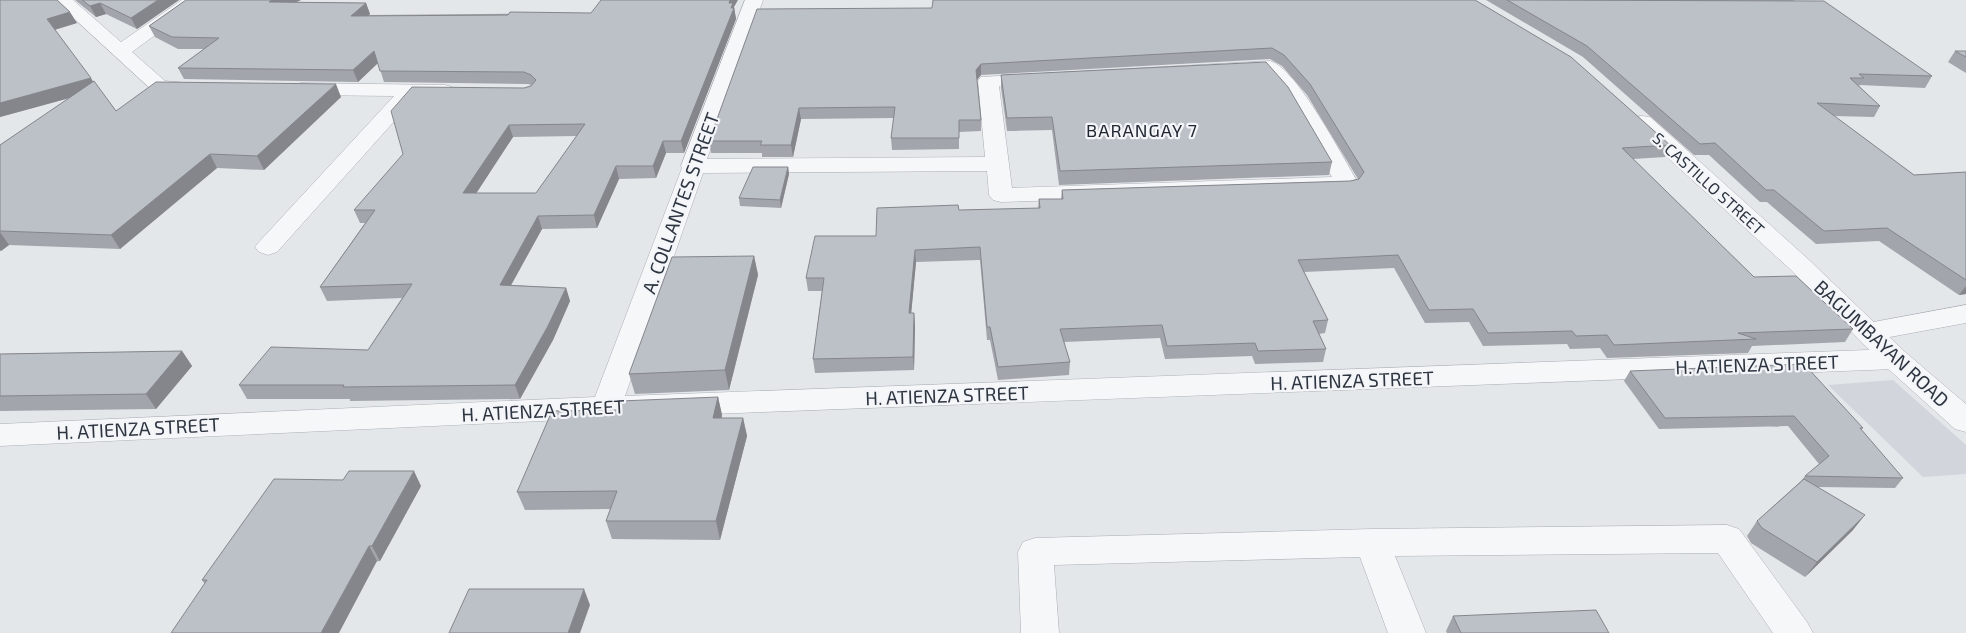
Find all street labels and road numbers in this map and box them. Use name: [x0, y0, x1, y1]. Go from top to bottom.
street label: A. COLLANTES STREET: [637, 109, 723, 297]
street label: S. CASTILLO STREET: [1649, 128, 1769, 238]
street label: BAGUMBAYAN ROAD: [1810, 275, 1954, 411]
street label: H. ATIENZA STREET: [1675, 350, 1839, 378]
street label: H. ATIENZA STREET: [1270, 366, 1434, 394]
street label: H. ATIENZA STREET: [865, 381, 1029, 409]
street label: H. ATIENZA STREET: [461, 394, 625, 426]
street label: H. ATIENZA STREET: [56, 412, 220, 444]

